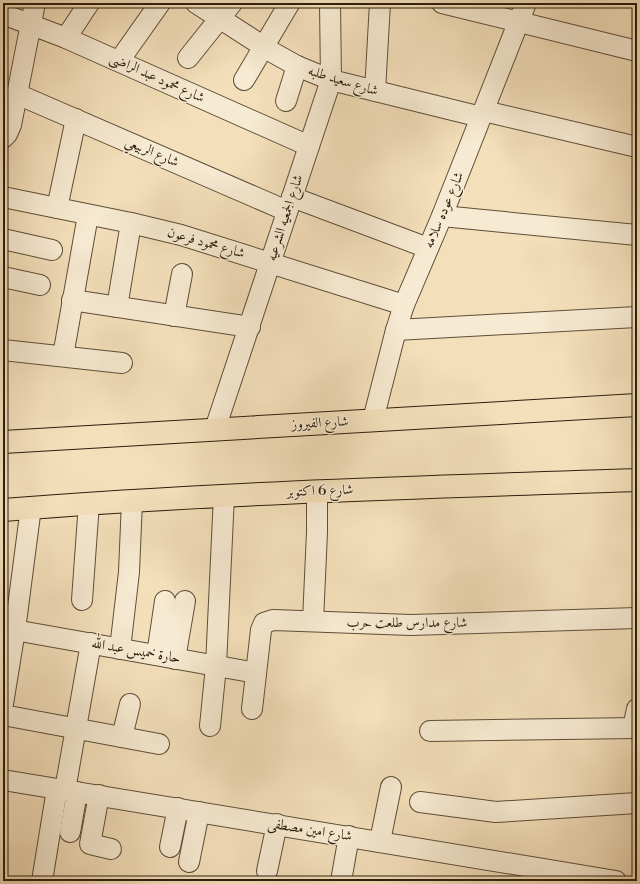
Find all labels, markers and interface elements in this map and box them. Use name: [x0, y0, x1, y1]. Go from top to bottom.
street label: شارع محمود عبد الراضى: [106, 49, 207, 109]
street label: شارع سعيد طلبه: [305, 62, 380, 102]
street label: شارع الربيعي: [121, 133, 182, 175]
street label: شارع عوده سلامه: [420, 169, 470, 252]
street label: شارع الجمعيه الشرعيه: [263, 172, 309, 264]
street label: شارع محمود فرعون: [165, 223, 247, 265]
street label: شارع الفيروز: [289, 413, 349, 436]
street label: شارع 6 اكتوبر: [284, 481, 354, 503]
street label: شارع مدارس طلعت حرب: [347, 614, 468, 634]
street label: حارة خميس عبد الله: [90, 631, 182, 668]
street label: شارع امين مصطفى: [266, 814, 353, 848]

